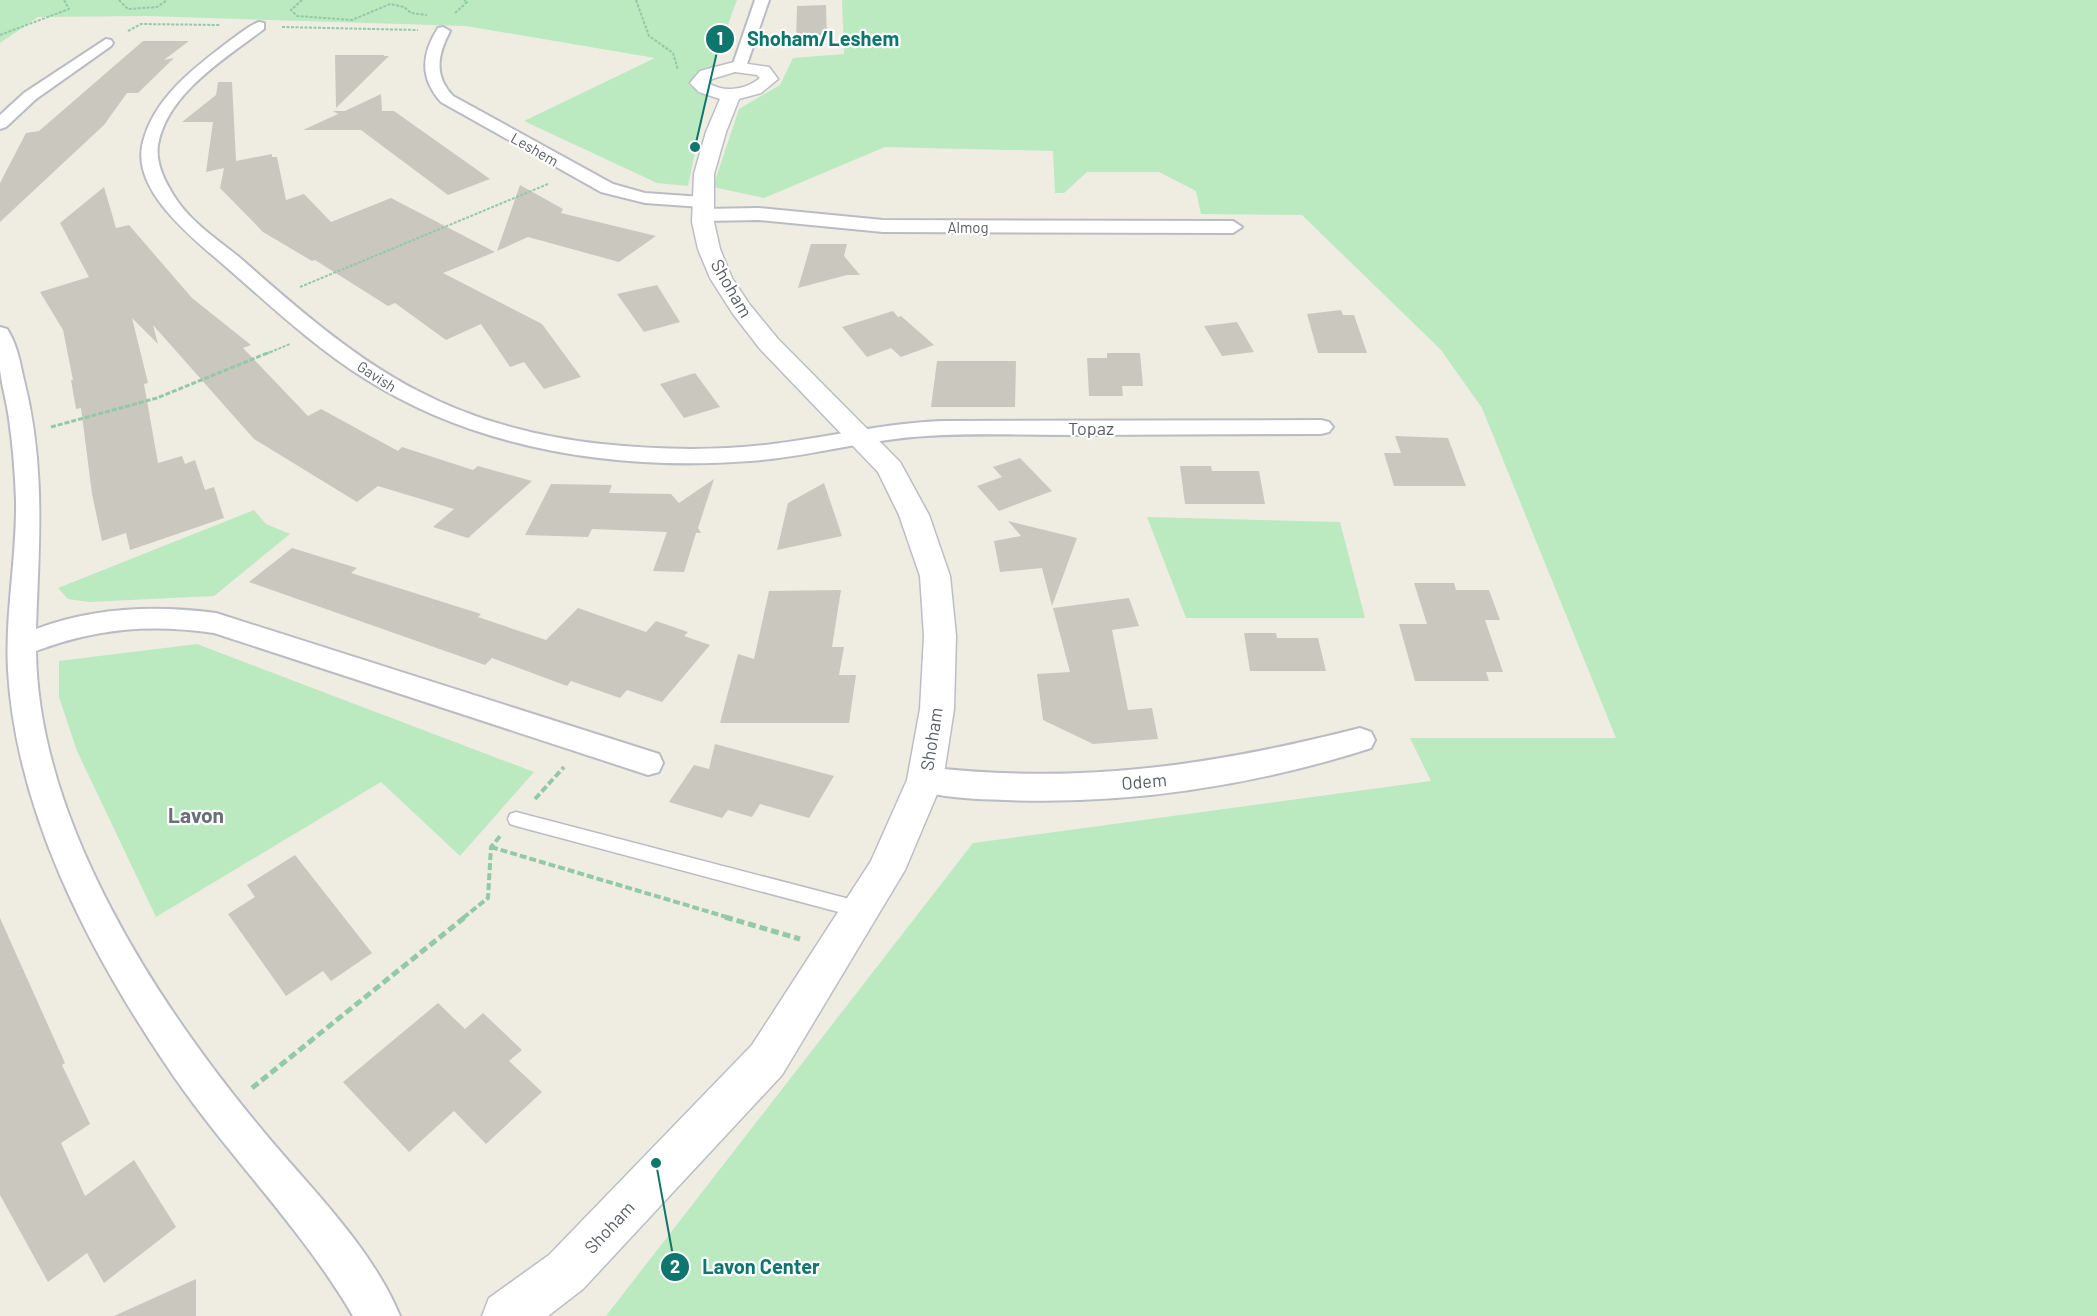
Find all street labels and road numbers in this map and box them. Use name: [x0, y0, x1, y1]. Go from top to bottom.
street label: Leshem: [508, 128, 562, 170]
street label: Almog: [947, 218, 989, 236]
street label: Shoham: [707, 255, 757, 321]
street label: Gavish: [354, 357, 400, 395]
street label: Topaz: [1068, 417, 1114, 439]
street label: Shoham: [915, 706, 947, 772]
street label: Odem: [1120, 768, 1168, 794]
street label: Shoham: [579, 1196, 639, 1258]

